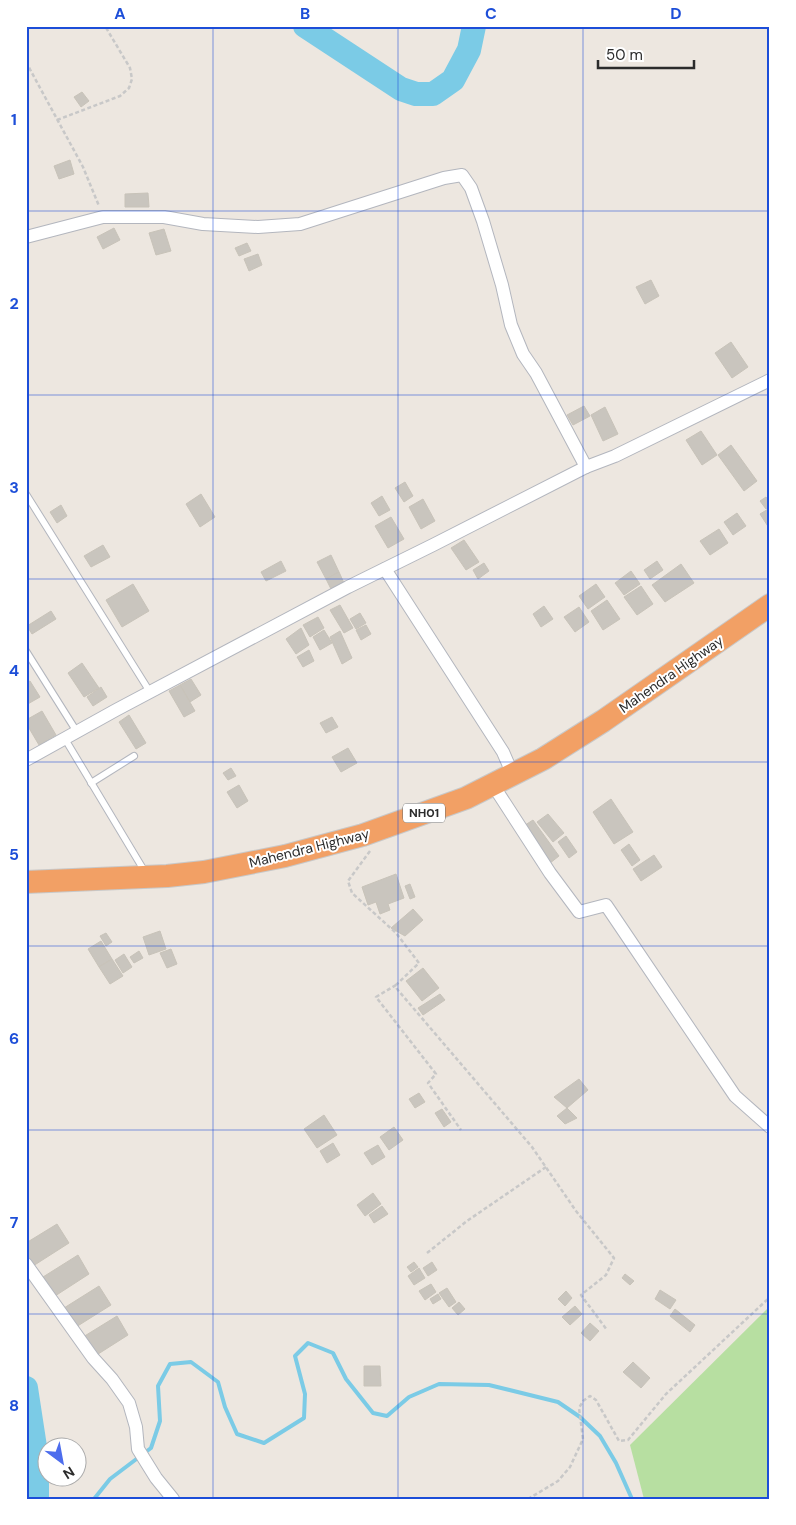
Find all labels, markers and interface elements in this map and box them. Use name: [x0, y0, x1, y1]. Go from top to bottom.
text: A: [114, 3, 126, 24]
text: B: [300, 3, 310, 24]
text: C: [485, 3, 497, 24]
text: D: [670, 3, 682, 24]
scale bar: [598, 38, 695, 70]
text: 50 m: [606, 45, 643, 65]
text: 1: [11, 109, 17, 130]
text: 2: [9, 293, 19, 314]
text: 3: [9, 477, 19, 498]
street label: Mahendra Highway: [615, 631, 727, 717]
text: 4: [9, 660, 19, 681]
road number: NH01: [403, 804, 445, 822]
street label: Mahendra Highway: [247, 824, 371, 872]
text: 5: [9, 844, 19, 865]
text: 6: [9, 1028, 19, 1049]
text: 7: [10, 1212, 19, 1233]
text: 8: [9, 1395, 19, 1416]
north arrow: [38, 1438, 88, 1488]
text: N: [60, 1463, 78, 1483]

